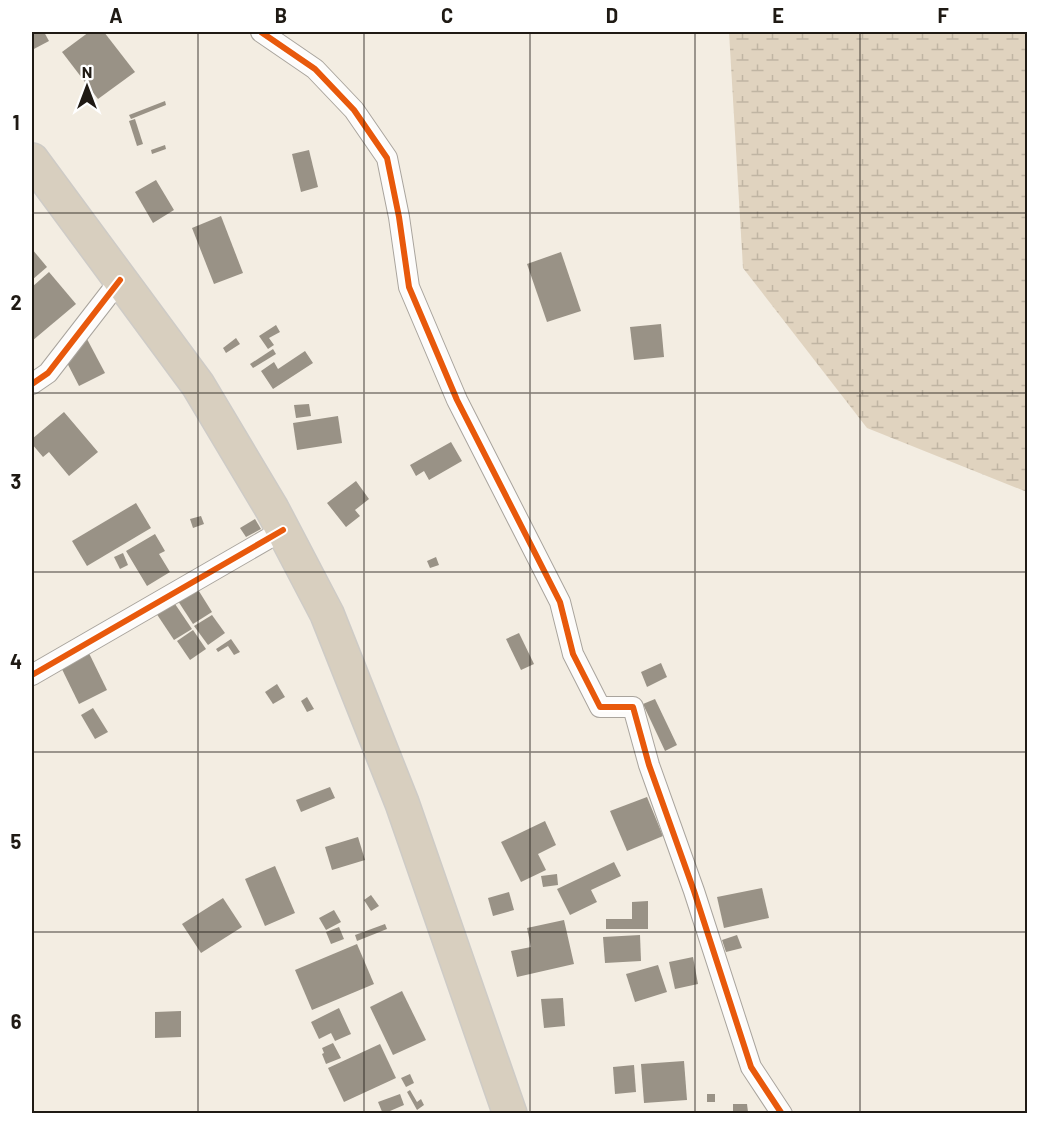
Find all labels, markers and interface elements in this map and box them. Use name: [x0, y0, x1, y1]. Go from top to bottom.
text: A: [109, 3, 123, 27]
text: B: [275, 3, 287, 27]
text: C: [441, 3, 453, 27]
text: D: [606, 3, 618, 27]
text: E: [772, 3, 784, 27]
text: F: [937, 3, 949, 27]
north arrow: [57, 57, 117, 117]
text: N: [82, 62, 92, 81]
text: 1: [12, 110, 20, 134]
text: 2: [10, 290, 22, 314]
text: 3: [11, 469, 21, 493]
text: 4: [10, 649, 22, 673]
text: 5: [11, 829, 22, 853]
text: 6: [11, 1009, 22, 1033]

